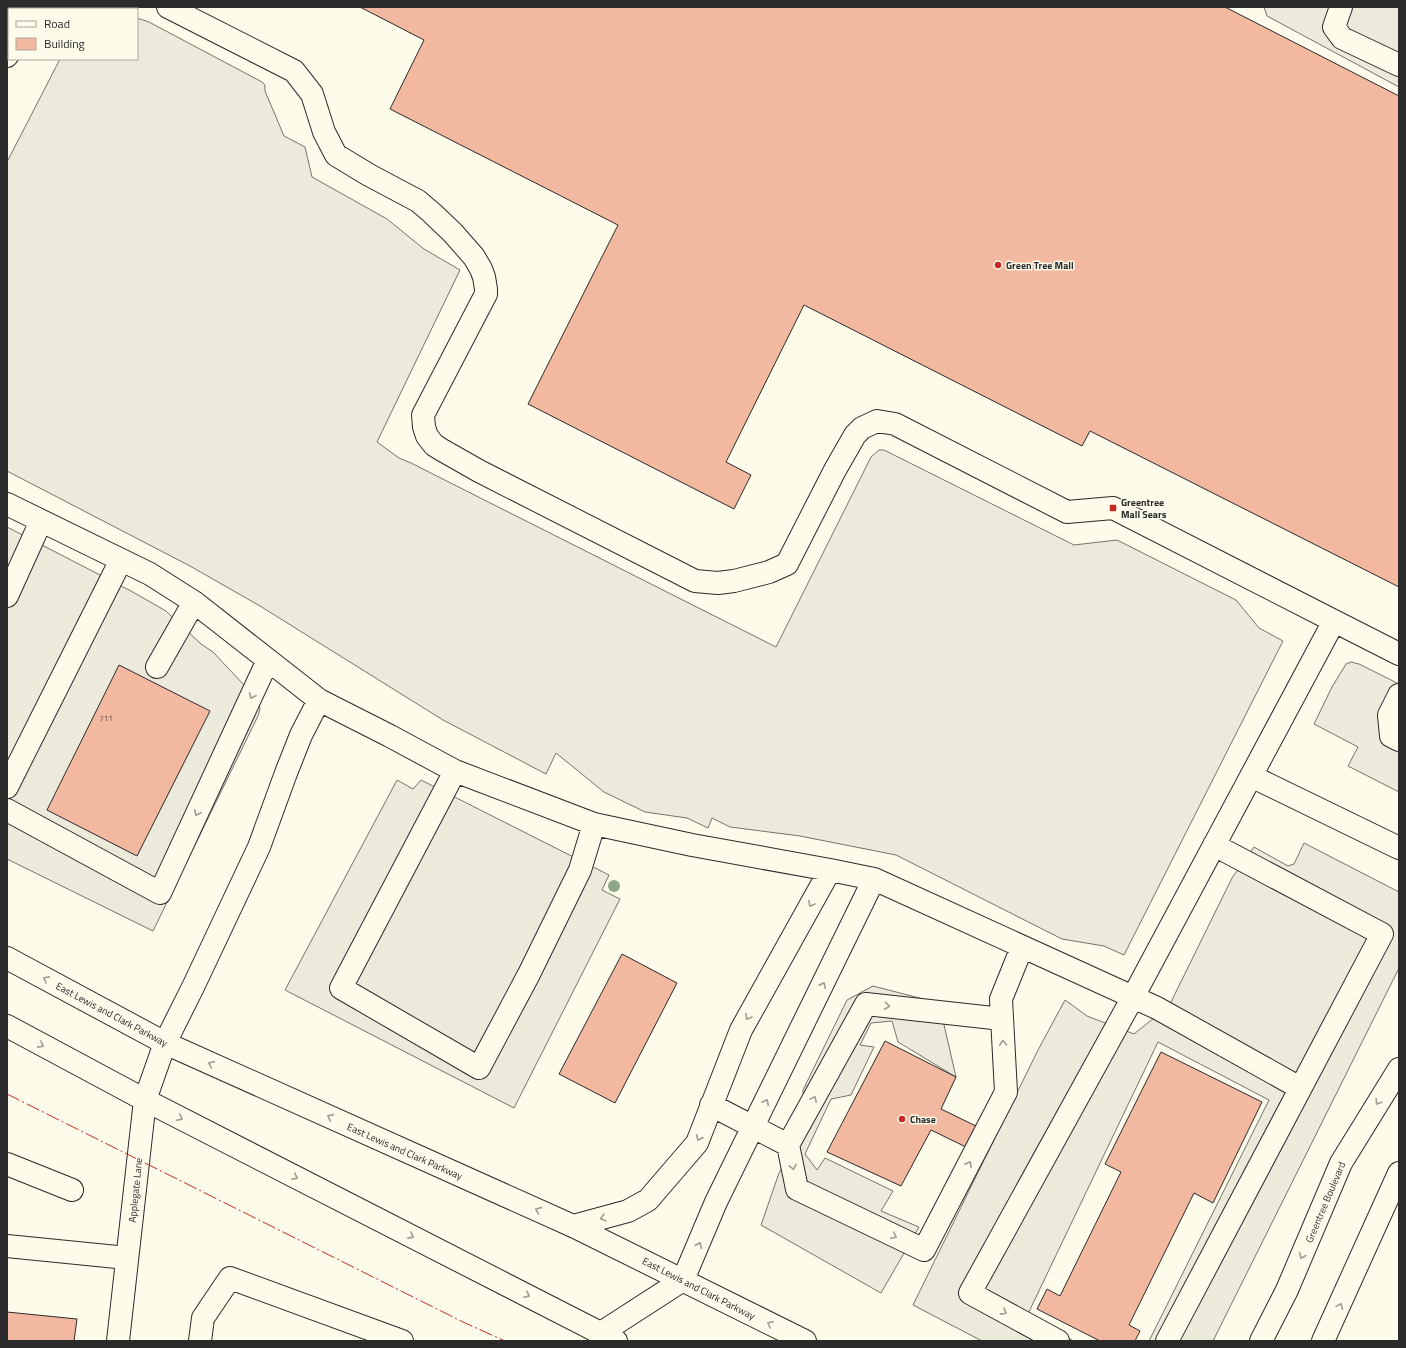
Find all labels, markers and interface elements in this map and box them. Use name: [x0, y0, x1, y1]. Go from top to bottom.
legend: [8, 8, 138, 60]
text: Road: [44, 14, 70, 33]
text: Building: [44, 34, 85, 53]
place label: Green Tree Mall: [1006, 258, 1074, 273]
marker: Green Tree Mall: [993, 260, 1003, 270]
place label: Greentree Mall Sears: [1121, 495, 1167, 522]
marker: Greentree Mall Sears: [1108, 503, 1118, 513]
one-way arrow: [249, 691, 257, 699]
house number: 711: [99, 712, 113, 724]
one-way arrow: [194, 809, 202, 817]
one-way arrow: [809, 900, 816, 907]
one-way arrow: [42, 976, 50, 983]
street label: East Lewis and Clark Parkway: [53, 979, 171, 1050]
one-way arrow: [818, 981, 826, 989]
one-way arrow: [884, 1002, 890, 1011]
one-way arrow: [745, 1013, 752, 1020]
one-way arrow: [37, 1040, 45, 1047]
one-way arrow: [999, 1040, 1008, 1047]
one-way arrow: [208, 1060, 215, 1068]
one-way arrow: [809, 1096, 816, 1103]
one-way arrow: [761, 1098, 769, 1106]
one-way arrow: [1376, 1098, 1383, 1105]
place label: Chase: [910, 1112, 936, 1127]
one-way arrow: [175, 1113, 183, 1121]
one-way arrow: [326, 1114, 334, 1122]
marker: Chase: [897, 1114, 907, 1124]
street label: East Lewis and Clark Parkway: [345, 1119, 465, 1184]
one-way arrow: [695, 1134, 703, 1141]
street label: Applegate Lane: [125, 1157, 146, 1223]
street label: Greentree Boulevard: [1302, 1159, 1349, 1245]
one-way arrow: [964, 1161, 971, 1169]
one-way arrow: [788, 1164, 796, 1170]
one-way arrow: [291, 1172, 299, 1180]
one-way arrow: [534, 1207, 542, 1215]
one-way arrow: [599, 1213, 606, 1222]
one-way arrow: [407, 1231, 415, 1239]
one-way arrow: [890, 1231, 898, 1239]
one-way arrow: [694, 1241, 702, 1249]
one-way arrow: [1298, 1252, 1306, 1259]
street label: East Lewis and Clark Parkway: [640, 1253, 758, 1324]
one-way arrow: [523, 1290, 530, 1298]
one-way arrow: [1335, 1302, 1343, 1309]
one-way arrow: [1000, 1307, 1007, 1315]
one-way arrow: [767, 1321, 774, 1328]

